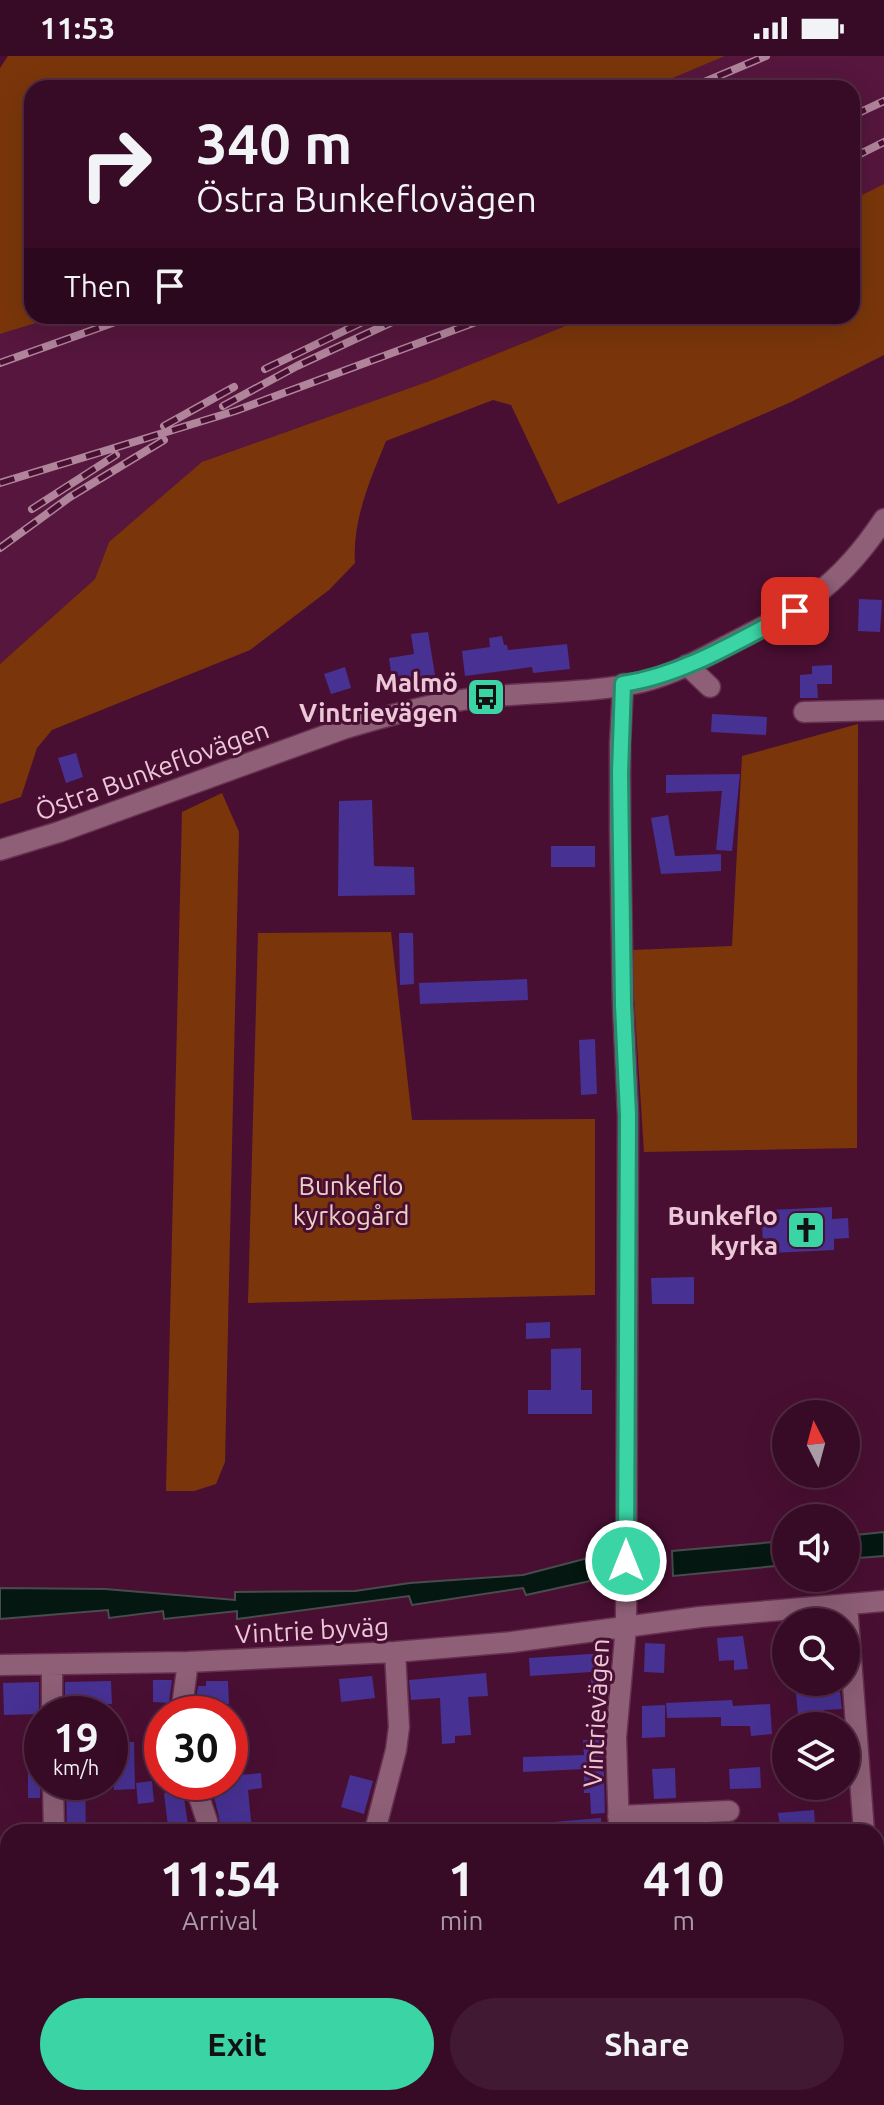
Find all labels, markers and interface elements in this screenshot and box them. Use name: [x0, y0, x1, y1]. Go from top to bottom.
text: 11:53: [40, 11, 115, 45]
icon: right: [64, 112, 168, 216]
text: 340 m: [196, 112, 352, 175]
text: Östra Bunkeflovägen: [196, 178, 537, 219]
icon: arrive: [148, 264, 192, 308]
text: Then: [64, 269, 132, 303]
pin: [761, 577, 829, 645]
icon: arrive: [773, 589, 817, 633]
place label: Malmö Vintrievägen: [299, 668, 458, 727]
bus stop icon: Malmö Vintrievägen: [465, 676, 507, 718]
street label: Östra Bunkeflovägen: [31, 714, 273, 826]
park label: Bunkeflo kyrkogård: [293, 1171, 409, 1230]
place label: Bunkeflo kyrka: [667, 1201, 778, 1260]
church icon: Bunkeflo kyrka: [785, 1209, 827, 1251]
north arrow: [772, 1400, 860, 1488]
map controls: [772, 1400, 860, 1800]
button: sound: [772, 1504, 860, 1592]
position arrow: [584, 1519, 668, 1603]
button: search: [772, 1608, 860, 1696]
street label: Vintrie byväg: [234, 1611, 390, 1649]
street label: Vintrievägen: [578, 1638, 614, 1788]
speed limit sign: 30: [144, 1696, 248, 1800]
button: layers: [772, 1712, 860, 1800]
text: 19: [53, 1715, 99, 1760]
text: km/h: [53, 1756, 99, 1779]
text: 11:54: [160, 1851, 280, 1905]
text: 1: [448, 1851, 475, 1905]
text: 410: [643, 1851, 724, 1905]
text: Arrival: [182, 1906, 258, 1935]
text: min: [440, 1906, 483, 1935]
text: m: [672, 1906, 695, 1935]
button: Exit: [40, 1998, 434, 2090]
button: Share: [450, 1998, 844, 2090]

